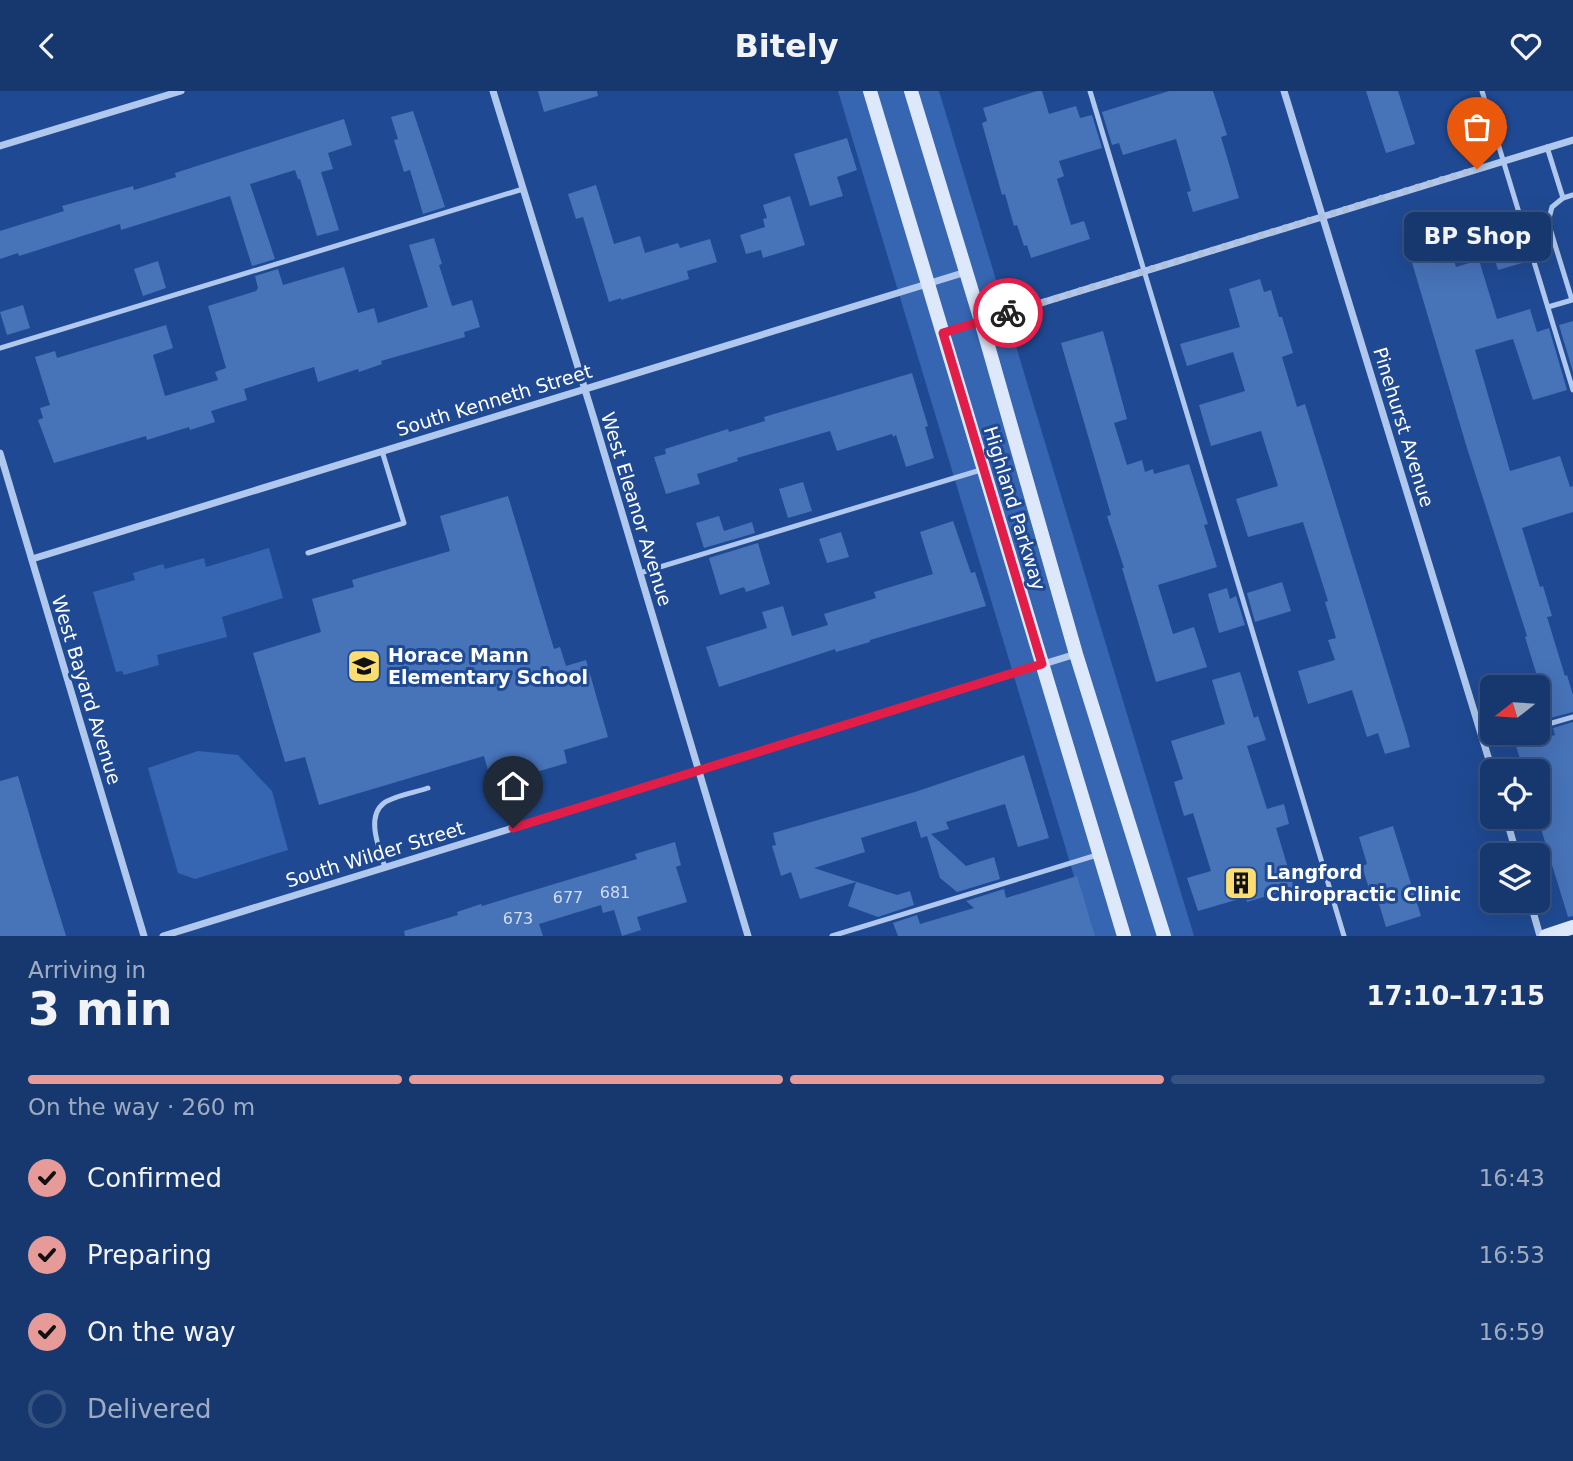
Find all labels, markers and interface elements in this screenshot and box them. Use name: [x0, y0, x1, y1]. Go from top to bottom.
icon: back: [28, 27, 66, 65]
text: Bitely: [734, 27, 839, 65]
icon: heart: [1507, 27, 1545, 65]
pin: [1447, 97, 1507, 169]
icon: bag: [1458, 108, 1496, 146]
callout: BP Shop: [1404, 211, 1550, 260]
text: BP Shop: [1424, 223, 1531, 249]
courier: [973, 278, 1043, 348]
icon: bike: [989, 294, 1027, 332]
street label: Pinehurst Avenue: [1369, 344, 1439, 510]
street label: South Kenneth Street: [393, 360, 595, 440]
street label: West Eleanor Avenue: [597, 409, 677, 609]
street label: Highland Parkway: [980, 423, 1050, 593]
street label: West Bayard Avenue: [48, 593, 126, 787]
place label: Horace Mann Elementary School: [388, 644, 588, 688]
school or university icon: Horace Mann Elementary School: [345, 647, 383, 685]
north arrow: [1480, 675, 1550, 745]
map controls: [1480, 675, 1550, 913]
pin: [483, 756, 543, 828]
button: locate: [1480, 759, 1550, 829]
icon: home: [494, 767, 532, 805]
street label: South Wilder Street: [283, 816, 467, 892]
button: layers: [1480, 843, 1550, 913]
place label: Langford Chiropractic Clinic: [1266, 861, 1461, 905]
building icon: Langford Chiropractic Clinic: [1222, 864, 1260, 902]
house number: 681: [600, 883, 630, 902]
house number: 677: [553, 888, 583, 907]
house number: 673: [503, 909, 533, 928]
text: Arriving in: [28, 957, 146, 983]
text: 17:10–17:15: [1366, 981, 1545, 1011]
text: 3 min: [28, 982, 172, 1036]
text: On the way · 260 m: [28, 1094, 255, 1120]
icon: check: [28, 1159, 66, 1197]
text: Confirmed: [87, 1163, 222, 1193]
text: 16:43: [1479, 1165, 1545, 1191]
icon: check: [28, 1236, 66, 1274]
text: Preparing: [87, 1240, 212, 1270]
text: 16:53: [1479, 1242, 1545, 1268]
icon: check: [28, 1313, 66, 1351]
text: On the way: [87, 1317, 236, 1347]
text: 16:59: [1479, 1319, 1545, 1345]
text: Delivered: [87, 1394, 211, 1424]

